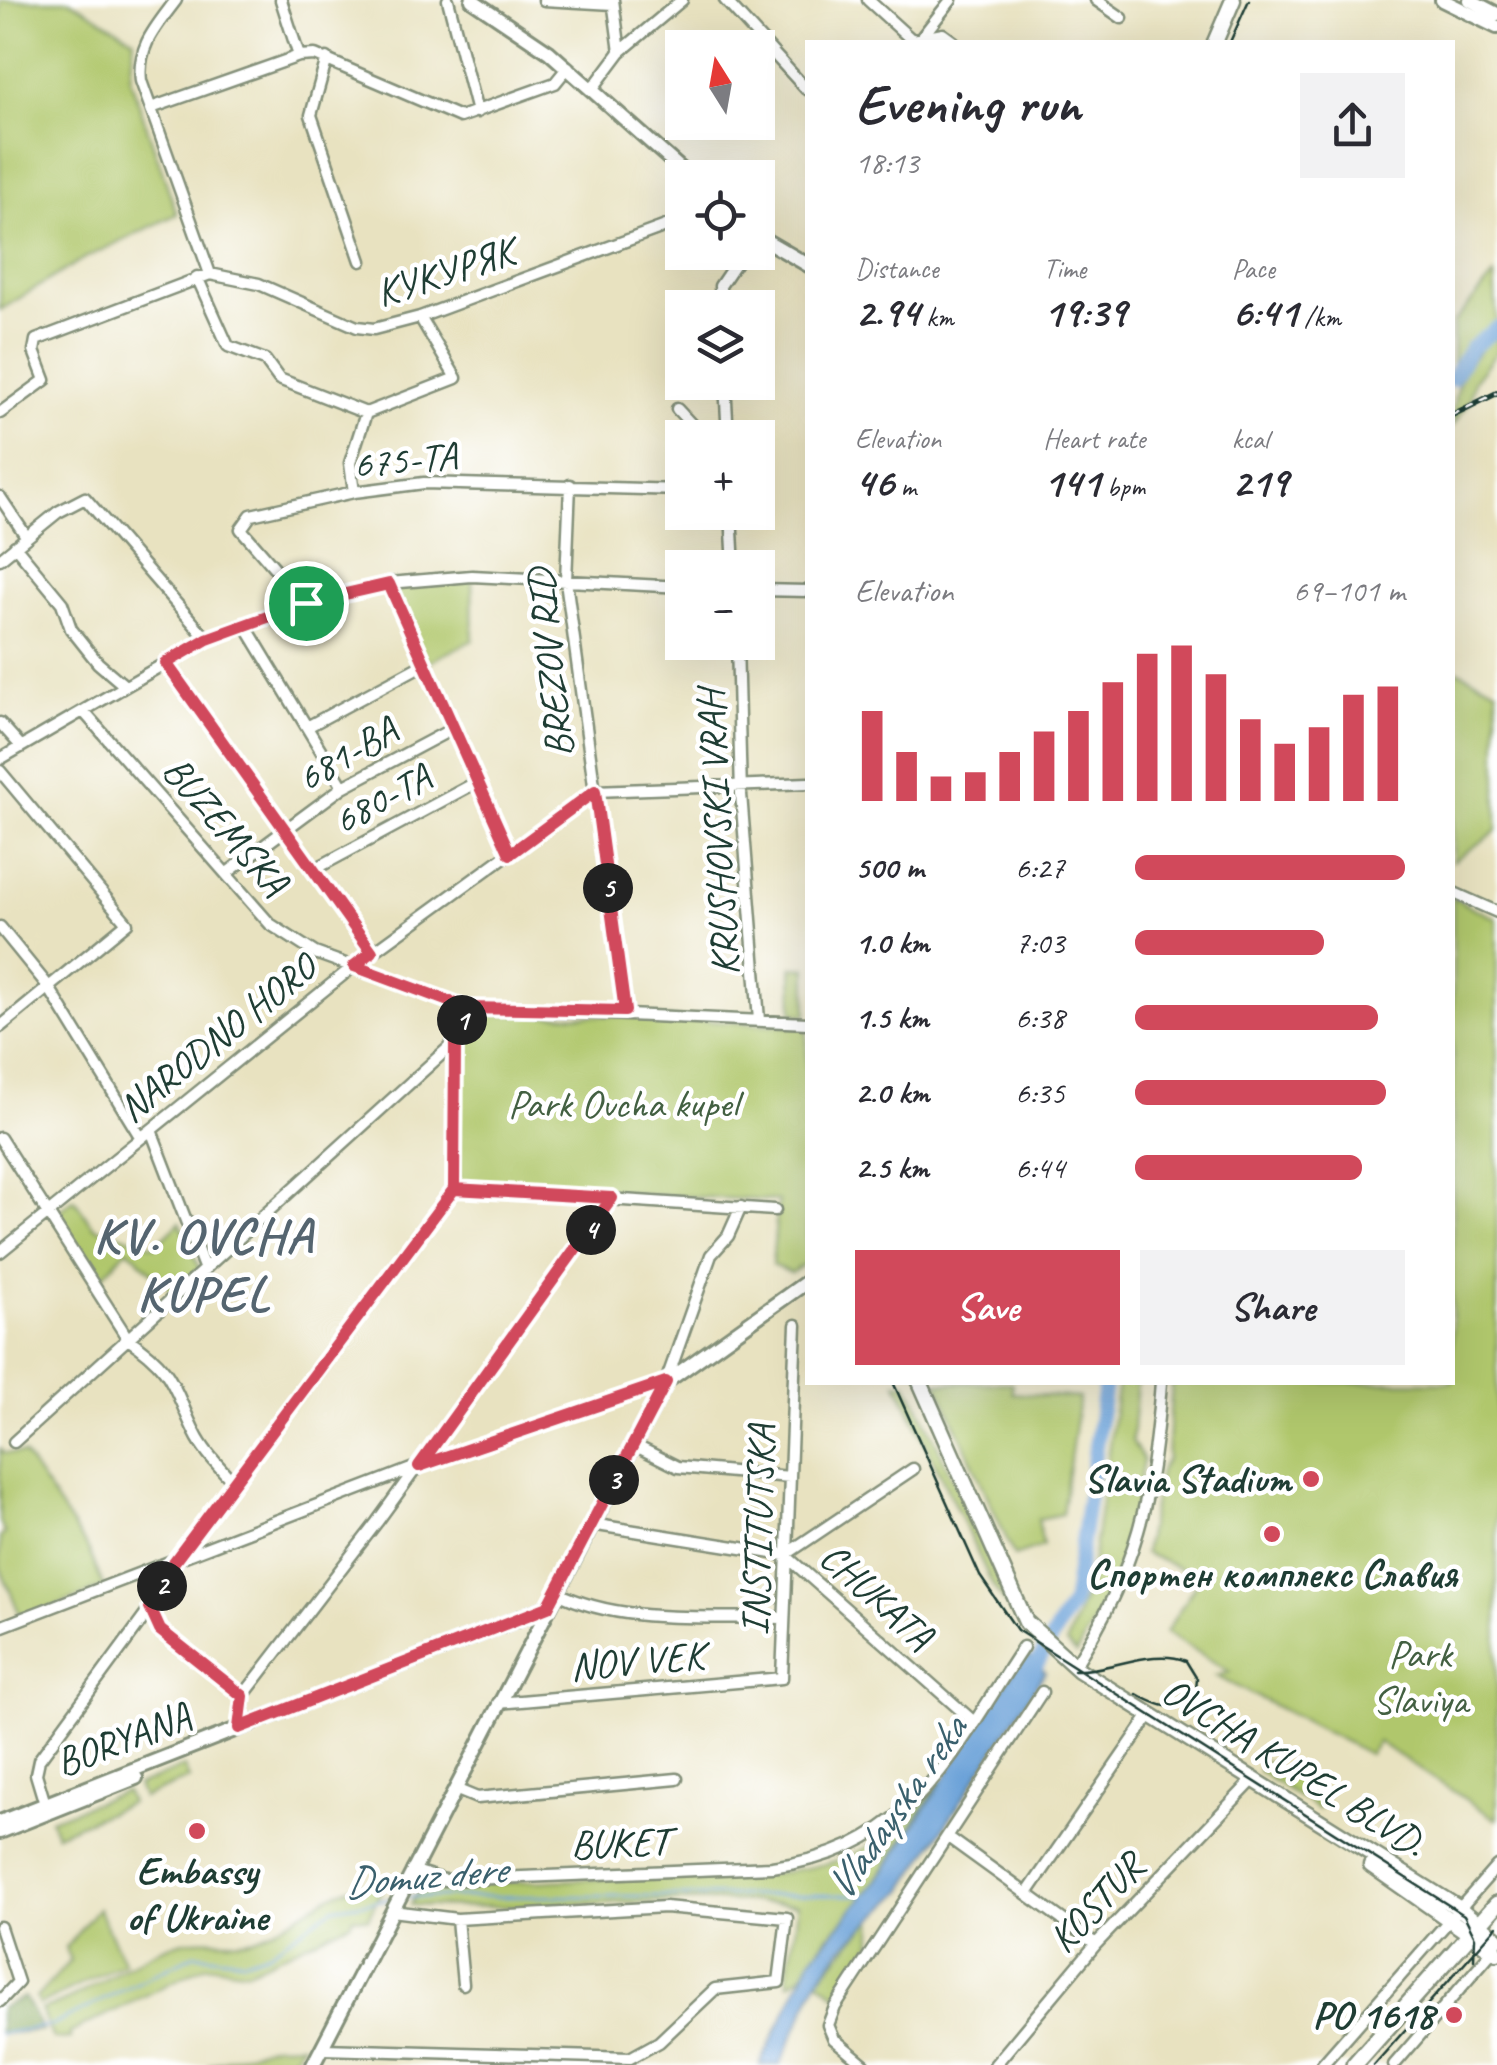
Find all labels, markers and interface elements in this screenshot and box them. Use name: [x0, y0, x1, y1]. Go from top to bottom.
north arrow: [665, 30, 775, 140]
map controls: [665, 30, 775, 660]
text: Evening run: [855, 69, 1080, 139]
button: share: [1300, 73, 1405, 178]
text: 18:13: [855, 142, 919, 183]
button: locate: [665, 160, 775, 270]
street label: КУКУРЯК: [369, 224, 528, 318]
text: Distance: [855, 251, 939, 286]
text: Time: [1043, 251, 1086, 286]
text: Pace: [1232, 251, 1275, 286]
text: 2.94: [855, 286, 920, 339]
text: 19:39: [1043, 286, 1126, 339]
text: 6:41: [1232, 286, 1298, 339]
button: layers: [665, 290, 775, 400]
text: km: [920, 299, 954, 334]
text: /km: [1298, 299, 1341, 334]
button: +: [665, 420, 775, 530]
text: Elevation: [855, 421, 941, 456]
text: Heart rate: [1043, 421, 1145, 456]
text: kcal: [1232, 421, 1269, 456]
street label: 675-ТА: [351, 430, 461, 489]
text: 46: [855, 456, 894, 509]
text: 141: [1043, 456, 1100, 509]
text: 219: [1232, 456, 1288, 509]
text: m: [894, 469, 916, 504]
text: bpm: [1100, 469, 1145, 504]
button: −: [665, 550, 775, 660]
pin: [264, 561, 349, 646]
street label: BREZOV RID: [515, 563, 585, 760]
text: Elevation: [855, 570, 953, 611]
text: 69–101 m: [1293, 570, 1405, 611]
icon: arrive: [279, 576, 334, 631]
street label: KRUSHOVSKI VRAH: [685, 683, 750, 977]
street label: 681-ВА: [288, 704, 408, 803]
street label: BUZEMSKA: [152, 746, 301, 907]
street label: 680-ТА: [325, 752, 441, 845]
text: 500 m: [855, 847, 924, 888]
text: 6:27: [1015, 847, 1065, 888]
pin: 5: [583, 863, 633, 913]
text: 5: [602, 870, 614, 905]
text: 1.0 km: [855, 922, 929, 963]
text: 7:03: [1015, 922, 1065, 963]
street label: NARODNO HORO: [108, 940, 329, 1133]
pin: 1: [437, 995, 487, 1045]
text: 1.5 km: [855, 997, 929, 1038]
text: 6:38: [1015, 997, 1065, 1038]
text: 1: [456, 1002, 468, 1037]
text: 2.0 km: [855, 1072, 929, 1113]
text: 6:35: [1015, 1072, 1065, 1113]
park label: Park Ovcha kupel: [508, 1079, 744, 1129]
text: 2.5 km: [855, 1147, 929, 1188]
text: 6:44: [1015, 1147, 1065, 1188]
district label: KV. OVCHA KUPEL: [94, 1204, 315, 1325]
pin: 4: [566, 1205, 616, 1255]
text: 4: [585, 1212, 597, 1247]
button: Save: [855, 1250, 1120, 1365]
button: Share: [1140, 1250, 1405, 1365]
street label: INSTITUTSKA: [729, 1422, 787, 1636]
place label: Slavia Stadium: [1084, 1454, 1294, 1504]
pin: 3: [589, 1455, 639, 1505]
text: 3: [608, 1462, 620, 1497]
marker: Slavia Stadium: [1300, 1468, 1322, 1490]
marker: Спортен комплекс Славия: [1261, 1523, 1283, 1545]
street label: CHUKATA: [810, 1532, 945, 1661]
place label: Спортен комплекс Славия: [1087, 1549, 1459, 1599]
pin: 2: [137, 1561, 187, 1611]
text: 2: [156, 1568, 168, 1603]
park label: Park Slaviya: [1372, 1629, 1471, 1725]
street label: NOV VEK: [568, 1630, 714, 1692]
street label: OVCHA KUPEL BLVD.: [1153, 1666, 1435, 1868]
street label: BORYANA: [48, 1690, 198, 1788]
water label: Vladayska reka: [814, 1703, 981, 1910]
street label: BUKET: [570, 1816, 680, 1870]
marker: Embassy of Ukraine: [186, 1820, 208, 1842]
street label: KOSTUR: [1038, 1840, 1157, 1963]
water label: Domuz dere: [343, 1842, 514, 1909]
place label: Embassy of Ukraine: [127, 1846, 271, 1942]
place label: PO 1618: [1313, 1990, 1439, 2040]
marker: PO 1618: [1443, 2004, 1465, 2026]

